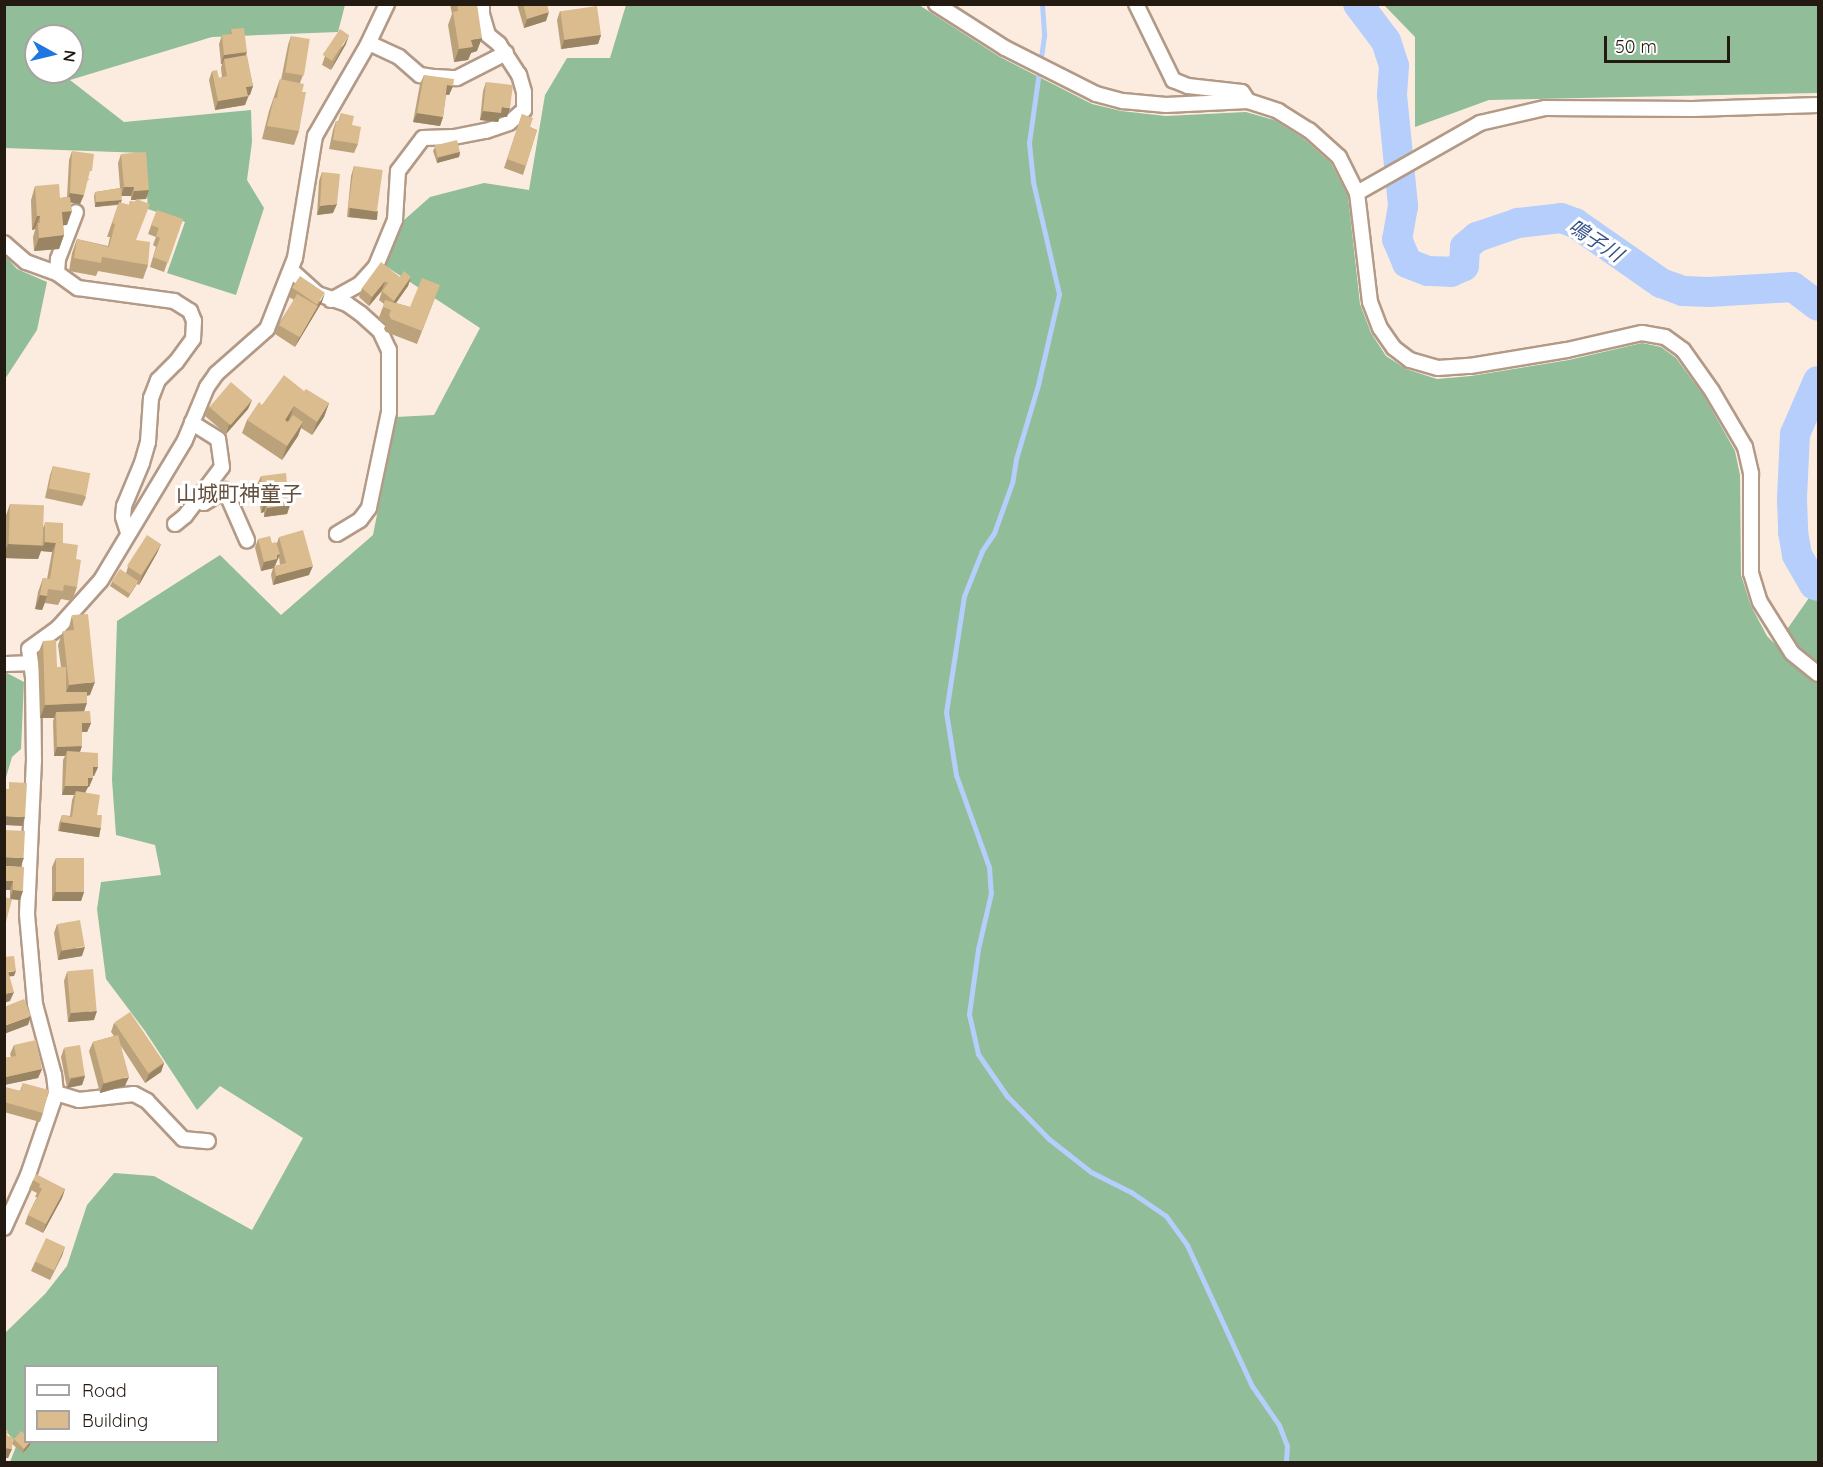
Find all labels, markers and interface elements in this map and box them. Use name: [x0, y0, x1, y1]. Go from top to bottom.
north arrow: [24, 24, 84, 84]
scale bar: [1607, 24, 1733, 62]
text: 50 m: [1615, 35, 1657, 58]
text: N: [59, 49, 81, 63]
water label: 鳴子川: [1564, 214, 1628, 266]
district label: 山城町神童子: [176, 480, 302, 506]
legend: [24, 1365, 219, 1443]
text: Road: [82, 1379, 127, 1402]
text: Building: [82, 1409, 148, 1432]

